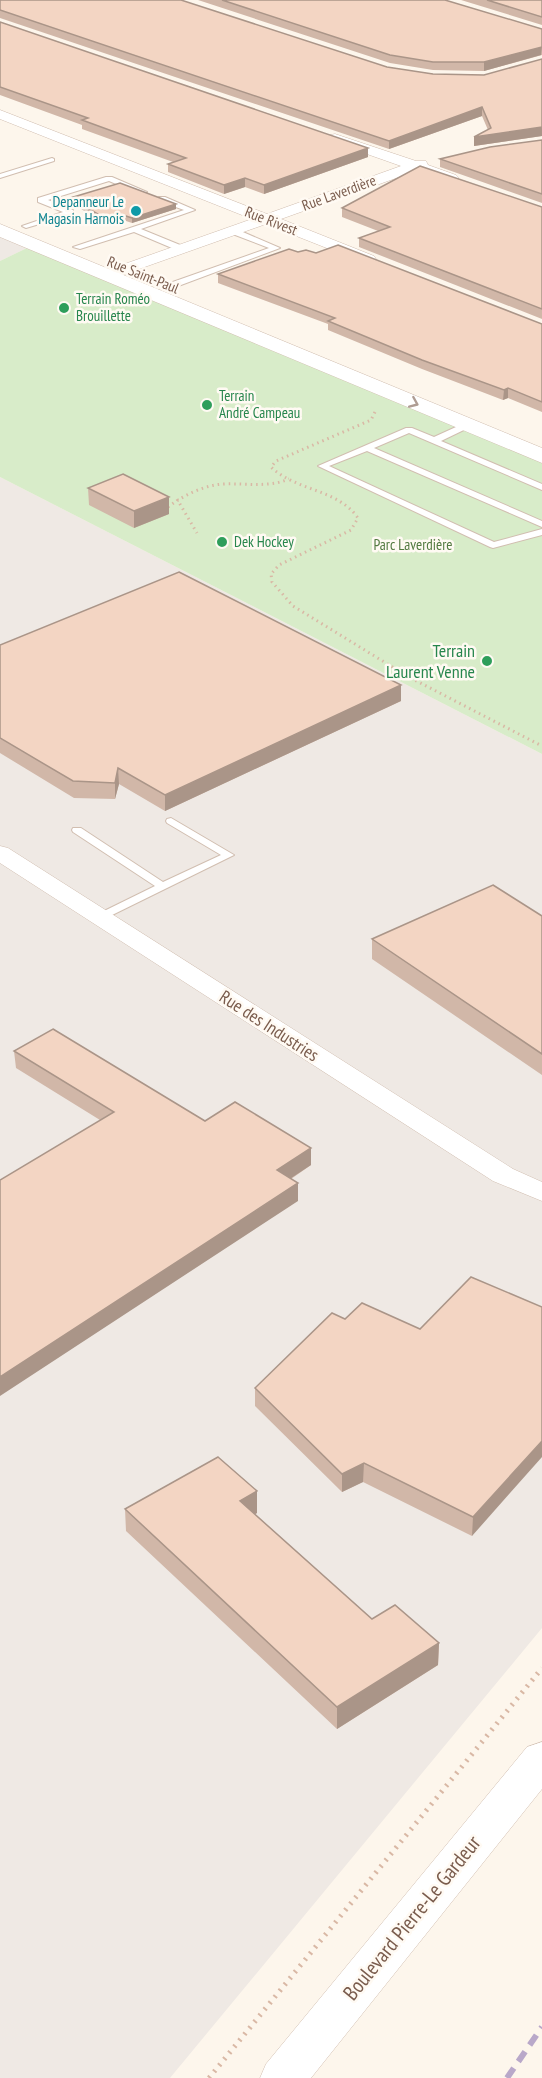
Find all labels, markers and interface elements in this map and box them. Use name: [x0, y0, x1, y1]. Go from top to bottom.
street label: Rue Laverdière: [299, 170, 378, 215]
place label: Depanneur Le Magasin Harnois: [38, 192, 124, 228]
street label: Rue Rivest: [242, 202, 300, 239]
marker: Depanneur Le Magasin Harnois: [129, 204, 143, 218]
street label: Rue Saint-Paul: [104, 252, 182, 298]
place label: Terrain Roméo Brouillette: [76, 289, 150, 325]
marker: Terrain Roméo Brouillette: [57, 301, 71, 315]
place label: Terrain André Campeau: [219, 386, 300, 422]
one-way arrow: [407, 396, 418, 408]
marker: Terrain André Campeau: [200, 398, 214, 412]
place label: Dek Hockey: [234, 532, 294, 551]
marker: Dek Hockey: [215, 535, 229, 549]
park label: Parc Laverdière: [373, 535, 453, 554]
place label: Terrain Laurent Venne: [386, 639, 475, 683]
marker: Terrain Laurent Venne: [480, 654, 494, 668]
street label: Rue des Industries: [215, 985, 323, 1066]
street label: Boulevard Pierre-Le Gardeur: [337, 1830, 486, 2006]

